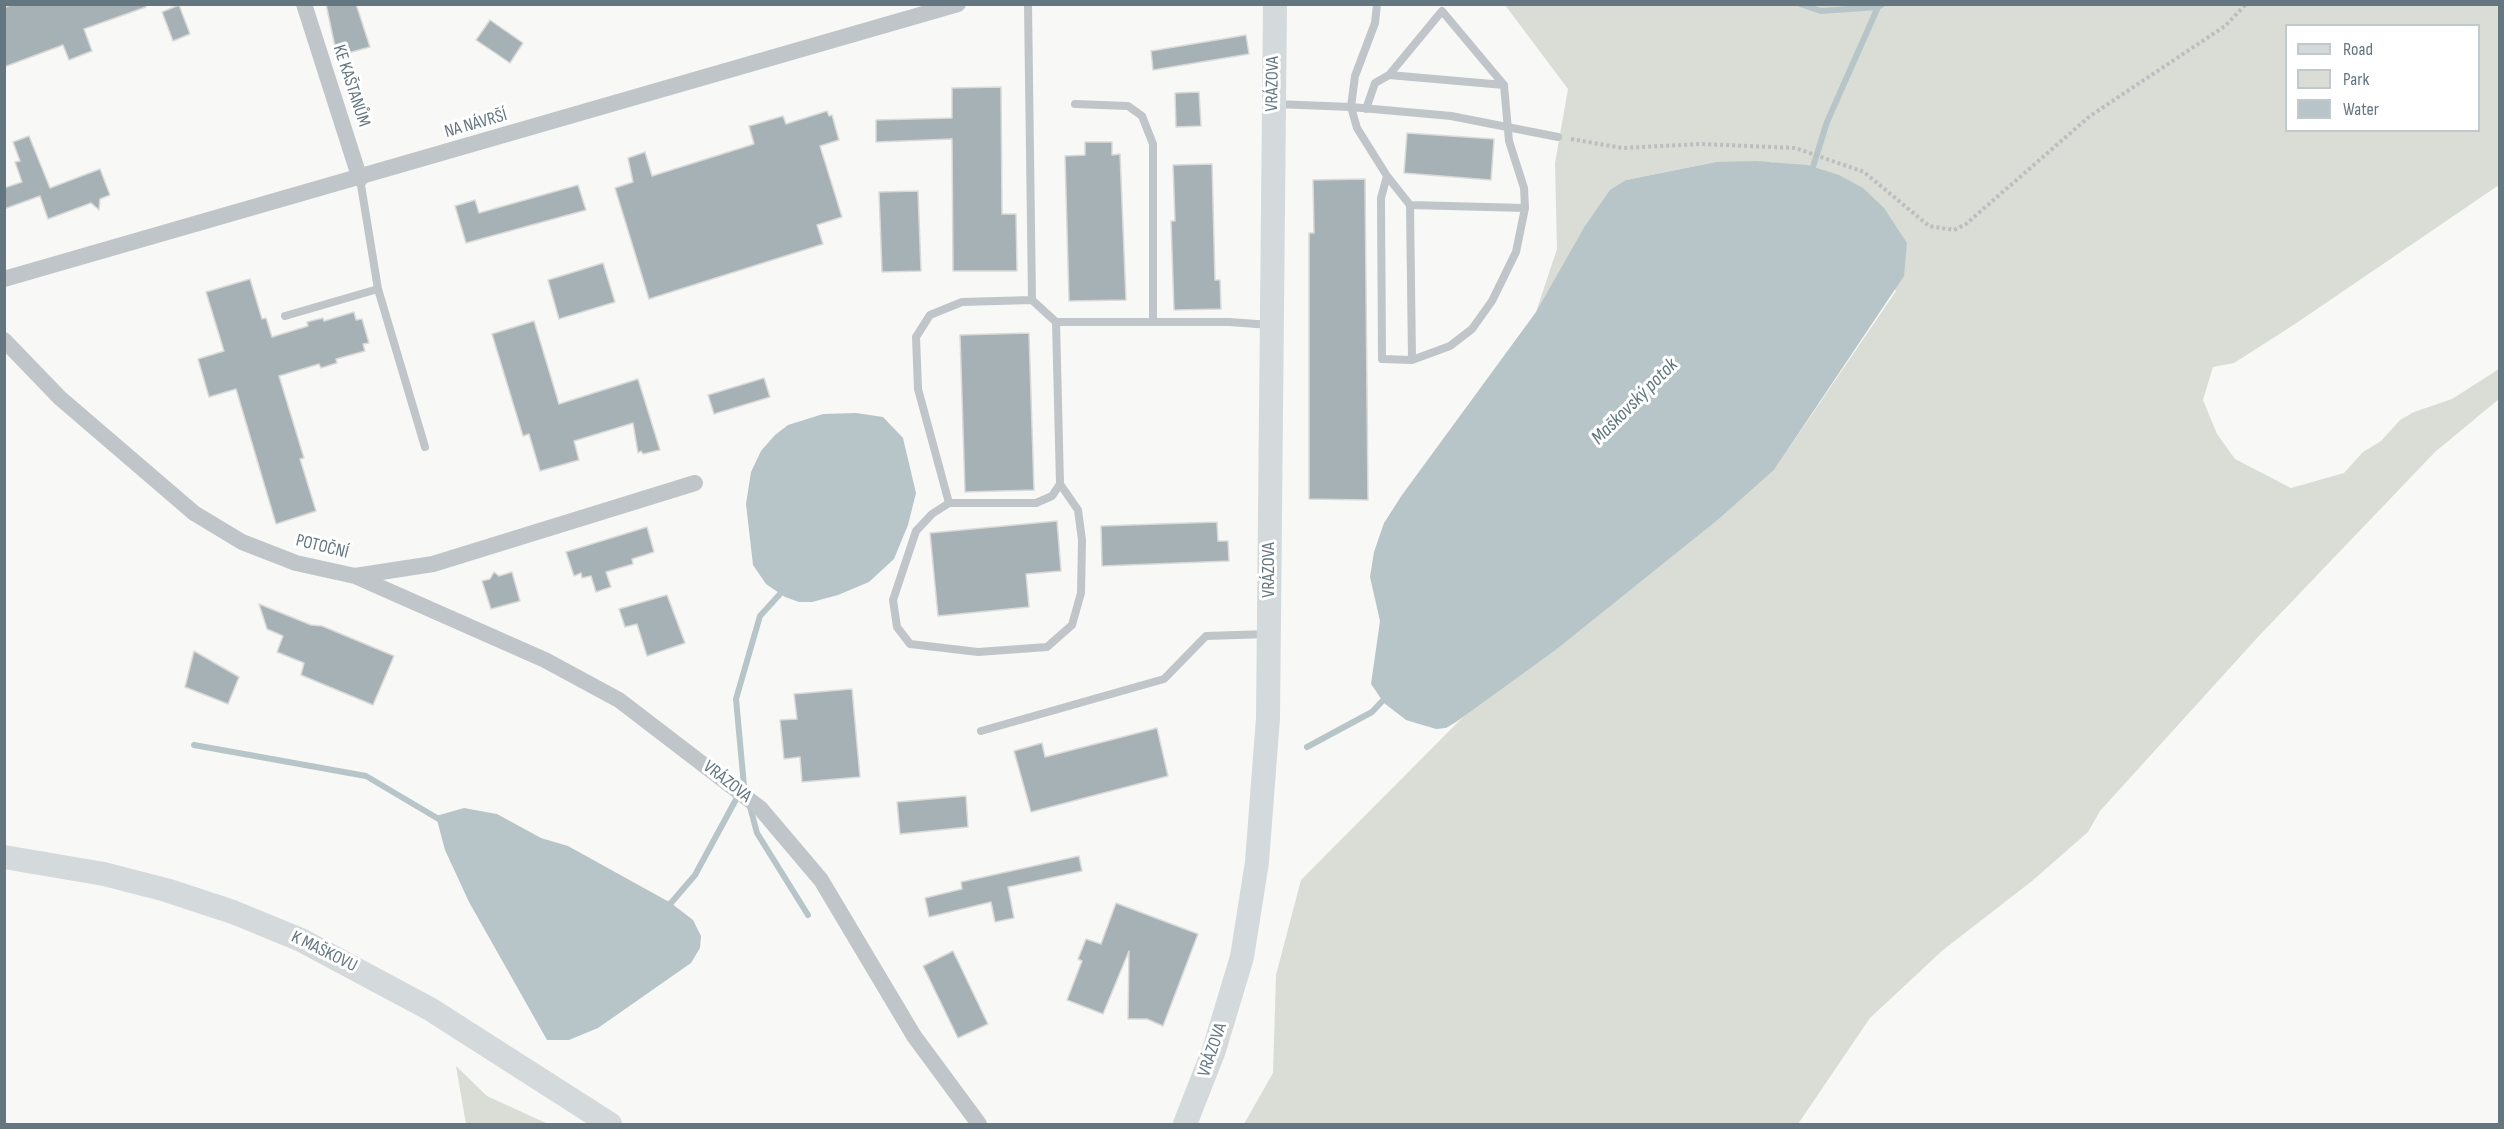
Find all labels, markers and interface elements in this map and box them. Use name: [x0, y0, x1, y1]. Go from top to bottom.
legend: [2285, 24, 2480, 132]
text: Road: [2343, 39, 2373, 60]
street label: KE KAŠTANŮM: [328, 42, 374, 130]
street label: VRÁZOVA: [1262, 56, 1284, 112]
text: Park: [2343, 69, 2369, 90]
text: Water: [2343, 99, 2379, 120]
street label: NA NÁVRŠÍ: [442, 105, 510, 143]
water label: Maškovský potok: [1587, 354, 1683, 450]
street label: POTOČNÍ: [293, 530, 351, 564]
street label: VRÁZOVA: [1258, 542, 1280, 598]
street label: VRÁZOVA: [698, 756, 756, 808]
street label: K MAŠKOVU: [287, 927, 361, 977]
street label: VRÁZOVA: [1194, 1020, 1232, 1080]

